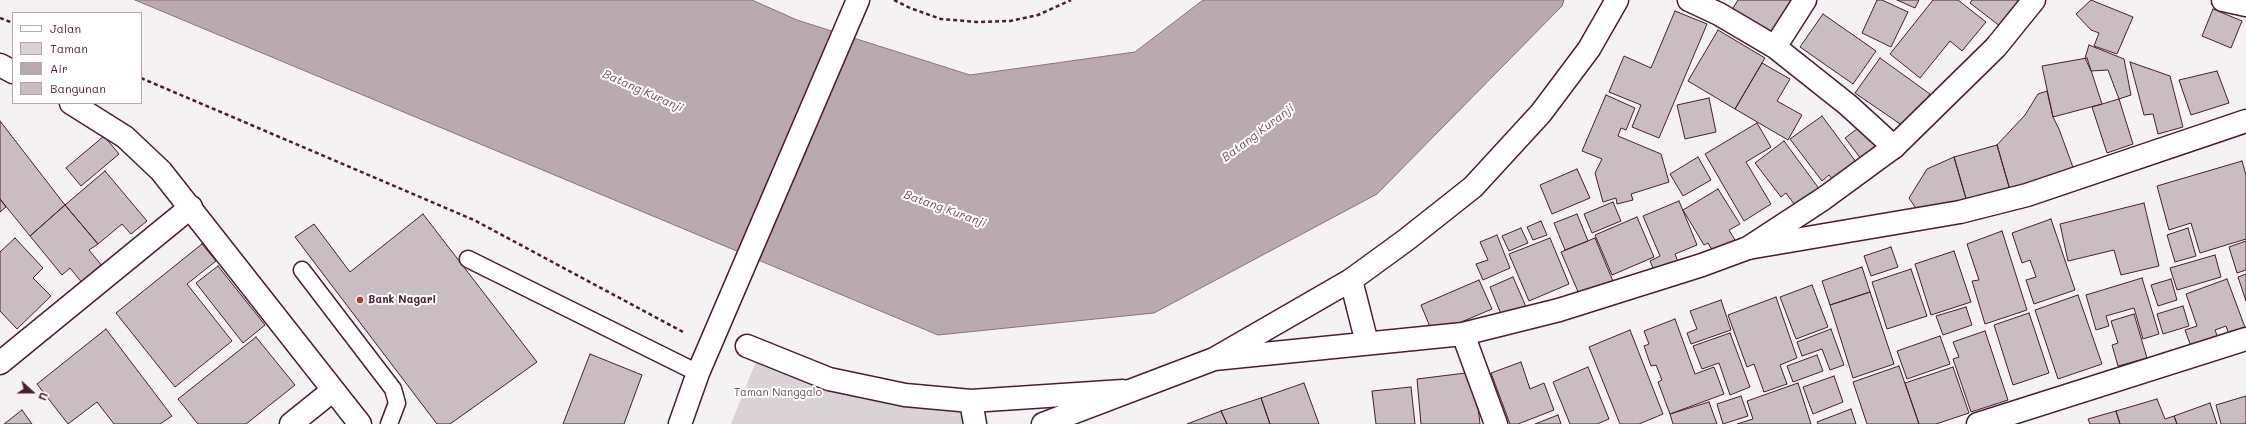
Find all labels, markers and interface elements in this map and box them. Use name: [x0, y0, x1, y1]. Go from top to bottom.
legend: [12, 12, 142, 104]
text: Jalan: [50, 20, 81, 36]
text: Taman: [50, 40, 88, 56]
text: Air: [50, 60, 68, 76]
water label: Batang Kuranji: [600, 67, 686, 115]
text: Bangunan: [50, 80, 106, 96]
water label: Batang Kuranji: [1219, 101, 1297, 165]
water label: Batang Kuranji: [902, 187, 988, 231]
place label: Bank Nagari: [368, 293, 436, 307]
marker: Bank Nagari: [355, 295, 365, 305]
north arrow: [12, 372, 52, 412]
park label: Taman Nanggalo: [734, 386, 822, 400]
text: U: [35, 390, 52, 403]

